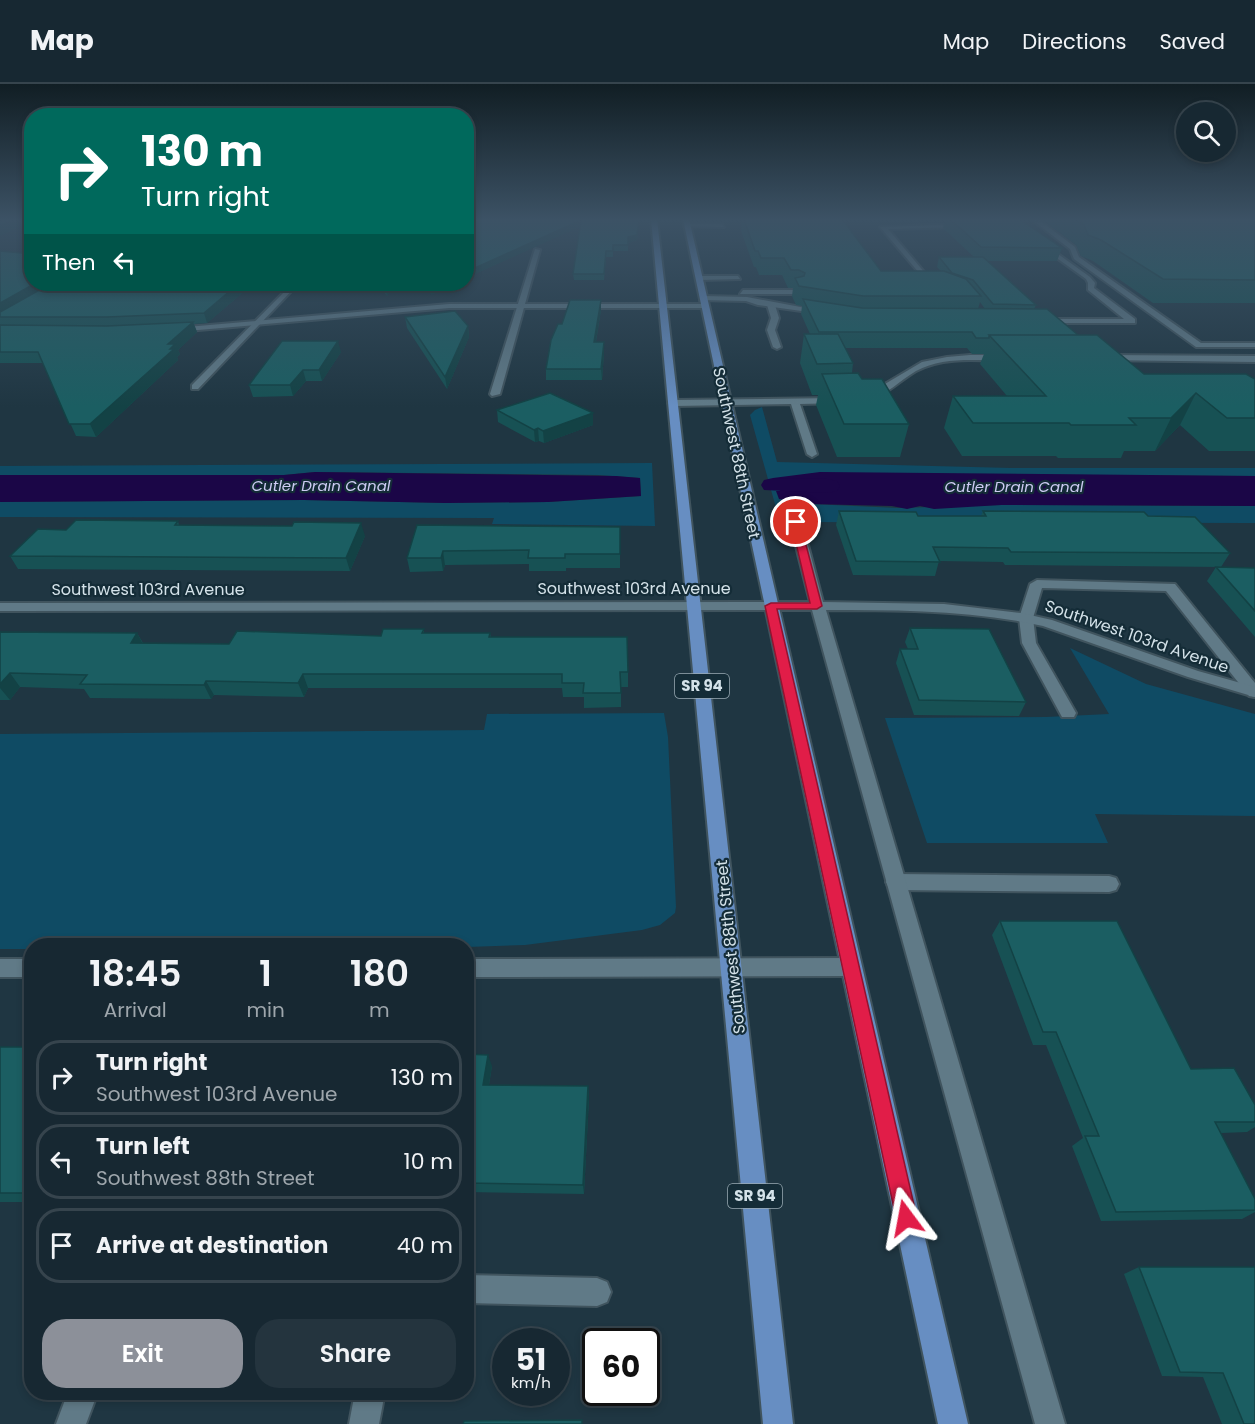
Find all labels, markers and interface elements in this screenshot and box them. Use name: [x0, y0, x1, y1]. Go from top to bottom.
text: Map: [30, 21, 94, 60]
text: Map: [943, 27, 989, 56]
text: Directions: [1022, 27, 1126, 56]
text: Saved: [1159, 27, 1225, 56]
map controls: [1176, 102, 1236, 162]
button: search: [1176, 102, 1236, 162]
text: 130 m: [141, 122, 263, 181]
icon: right: [42, 132, 120, 210]
text: Turn right: [141, 178, 270, 215]
icon: left: [108, 246, 141, 279]
text: Then: [42, 247, 96, 278]
street label: Southwest 88th Street: [707, 365, 766, 541]
water label: Cutler Drain Canal: [252, 475, 391, 496]
water label: Cutler Drain Canal: [945, 476, 1084, 497]
pin: [770, 496, 821, 547]
icon: arrive: [779, 505, 812, 538]
street label: Southwest 103rd Avenue: [537, 577, 731, 600]
street label: Southwest 103rd Avenue: [51, 578, 245, 601]
street label: Southwest 103rd Avenue: [1042, 594, 1232, 679]
road number: SR 94: [675, 674, 729, 698]
street label: Southwest 88th Street: [710, 859, 751, 1035]
text: 18:45: [89, 948, 182, 999]
text: 1: [259, 948, 272, 999]
text: 180: [350, 948, 409, 999]
text: Arrival: [104, 996, 167, 1024]
text: min: [246, 996, 285, 1024]
text: m: [369, 996, 390, 1024]
text: Turn right: [96, 1047, 207, 1078]
icon: right: [45, 1061, 78, 1094]
text: 130 m: [391, 1062, 453, 1093]
text: Southwest 103rd Avenue: [96, 1080, 337, 1108]
text: Turn left: [96, 1131, 190, 1162]
icon: left: [45, 1145, 78, 1178]
text: 10 m: [404, 1146, 453, 1177]
text: Southwest 88th Street: [96, 1164, 315, 1192]
road number: SR 94: [728, 1184, 782, 1208]
position arrow: [874, 1186, 938, 1250]
icon: arrive: [45, 1229, 78, 1262]
text: Arrive at destination: [96, 1230, 328, 1261]
text: 40 m: [397, 1230, 453, 1261]
button: Exit: [42, 1319, 243, 1388]
button: Share: [255, 1319, 456, 1388]
speed limit sign: 60: [582, 1328, 660, 1406]
text: 51: [516, 1338, 546, 1381]
text: km/h: [511, 1372, 551, 1393]

